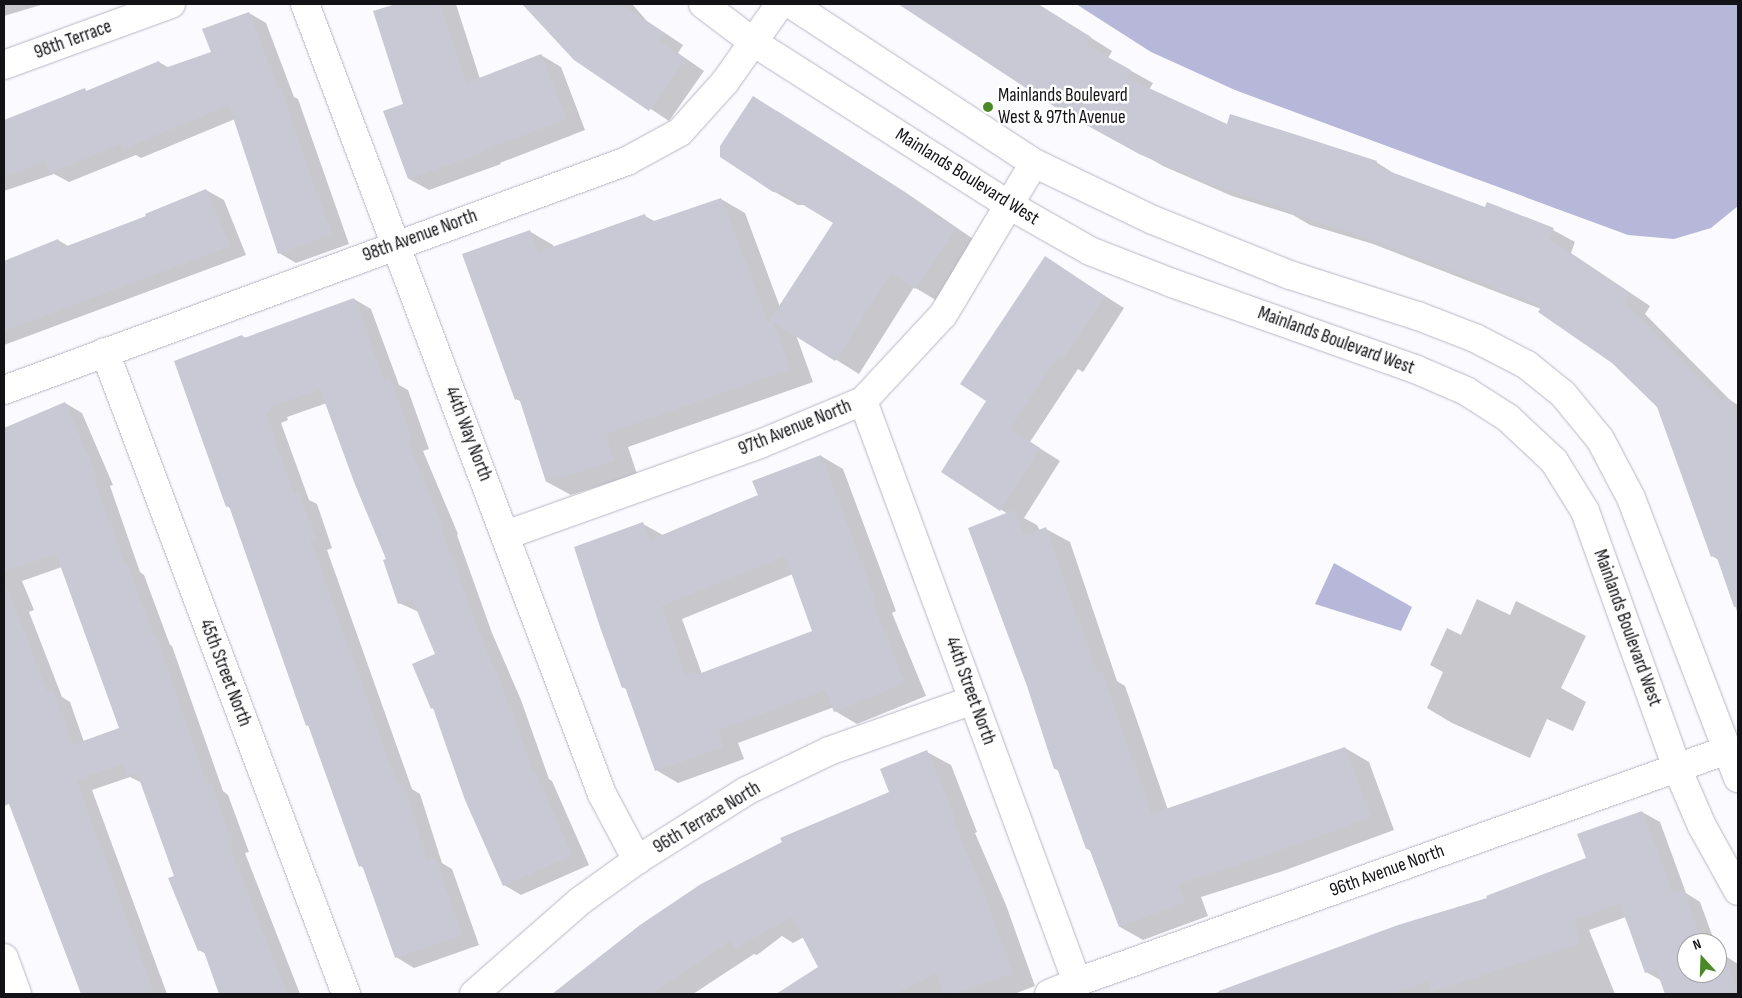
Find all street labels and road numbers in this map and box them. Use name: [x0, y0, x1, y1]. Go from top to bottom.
street label: 98th Terrace: [31, 15, 115, 65]
street label: Mainlands Boulevard West: [891, 124, 1043, 230]
street label: 98th Avenue North: [360, 205, 480, 267]
street label: Mainlands Boulevard West: [1255, 302, 1417, 380]
street label: 44th Way North: [440, 383, 496, 485]
street label: 97th Avenue North: [735, 395, 855, 461]
street label: Mainlands Boulevard West: [1588, 547, 1666, 709]
street label: 45th Street North: [194, 616, 256, 730]
street label: 44th Street North: [940, 634, 1000, 748]
street label: 96th Terrace North: [649, 777, 765, 859]
street label: 96th Avenue North: [1327, 840, 1447, 902]

